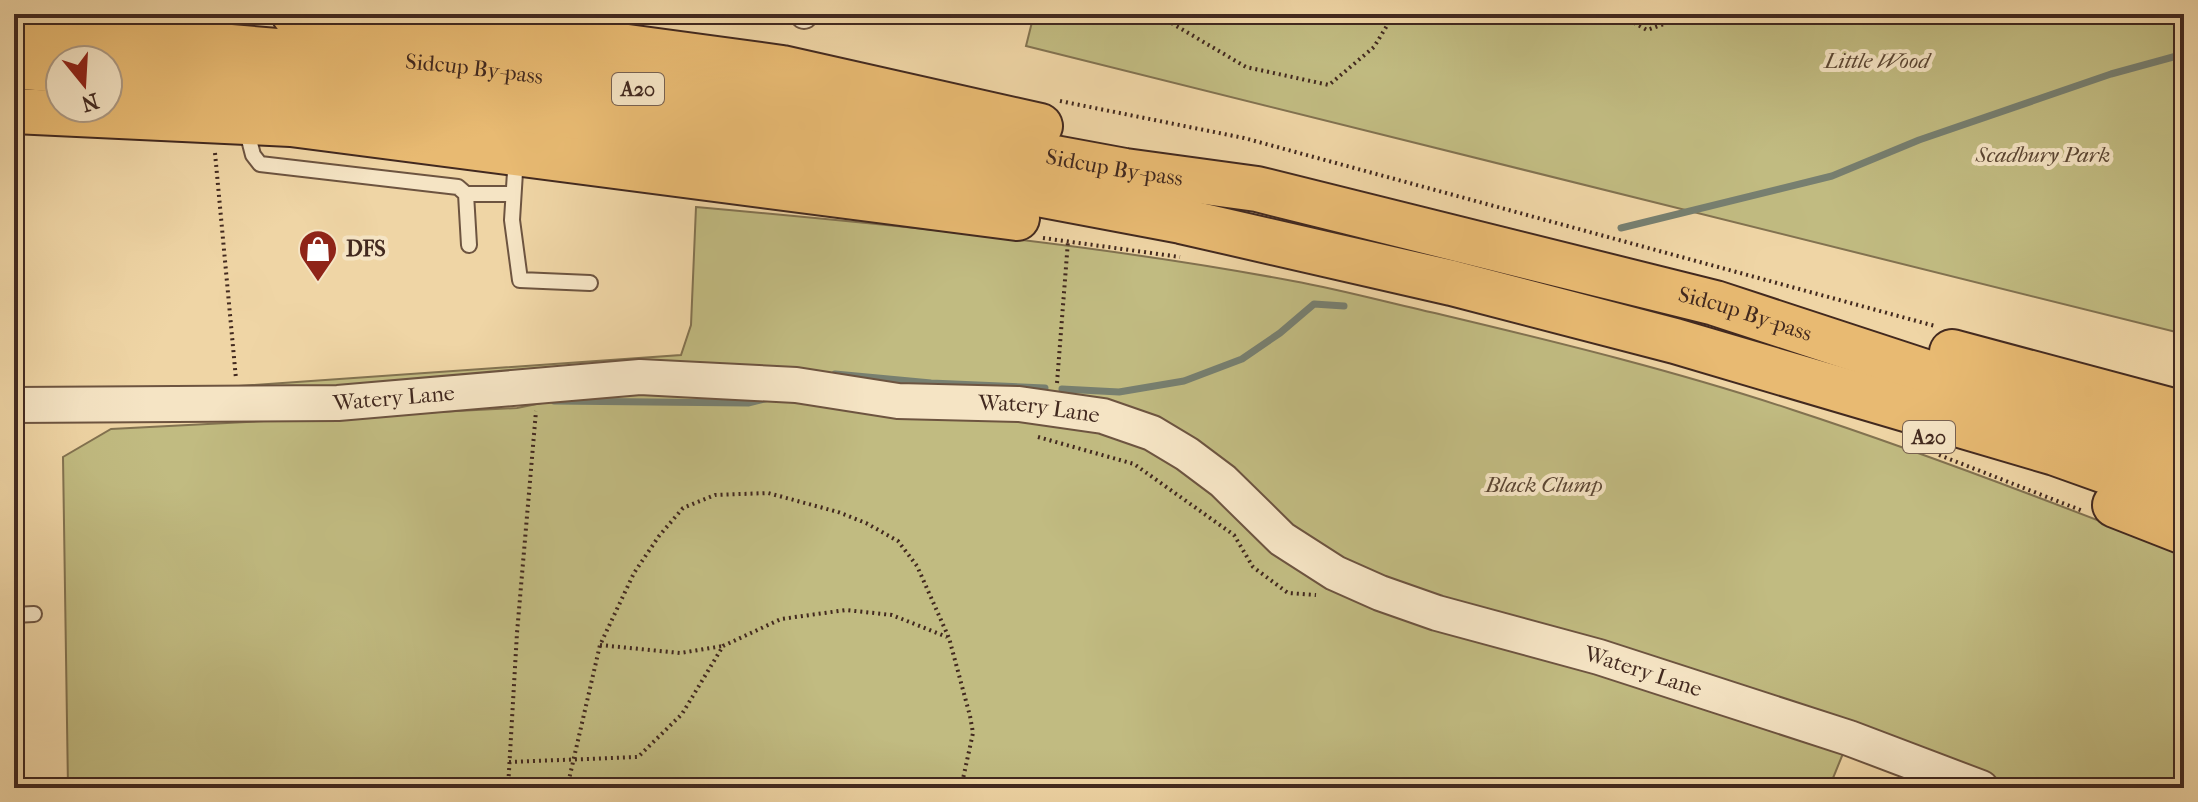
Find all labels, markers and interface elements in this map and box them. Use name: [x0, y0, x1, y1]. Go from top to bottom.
north arrow: [44, 44, 124, 124]
park label: Little Wood: [1823, 48, 1932, 74]
street label: Sidcup By-pass: [404, 49, 545, 90]
road number: A20: [612, 73, 664, 105]
text: N: [78, 87, 102, 117]
park label: Scadbury Park: [1975, 142, 2110, 168]
street label: Sidcup By-pass: [1044, 144, 1185, 192]
shop icon: DFS: [297, 228, 339, 283]
place label: DFS: [346, 236, 386, 262]
street label: Sidcup By-pass: [1676, 281, 1815, 347]
street label: Watery Lane: [331, 380, 456, 416]
street label: Watery Lane: [977, 390, 1101, 428]
road number: A20: [1903, 421, 1955, 453]
park label: Black Clump: [1484, 472, 1603, 498]
street label: Watery Lane: [1581, 640, 1705, 703]

